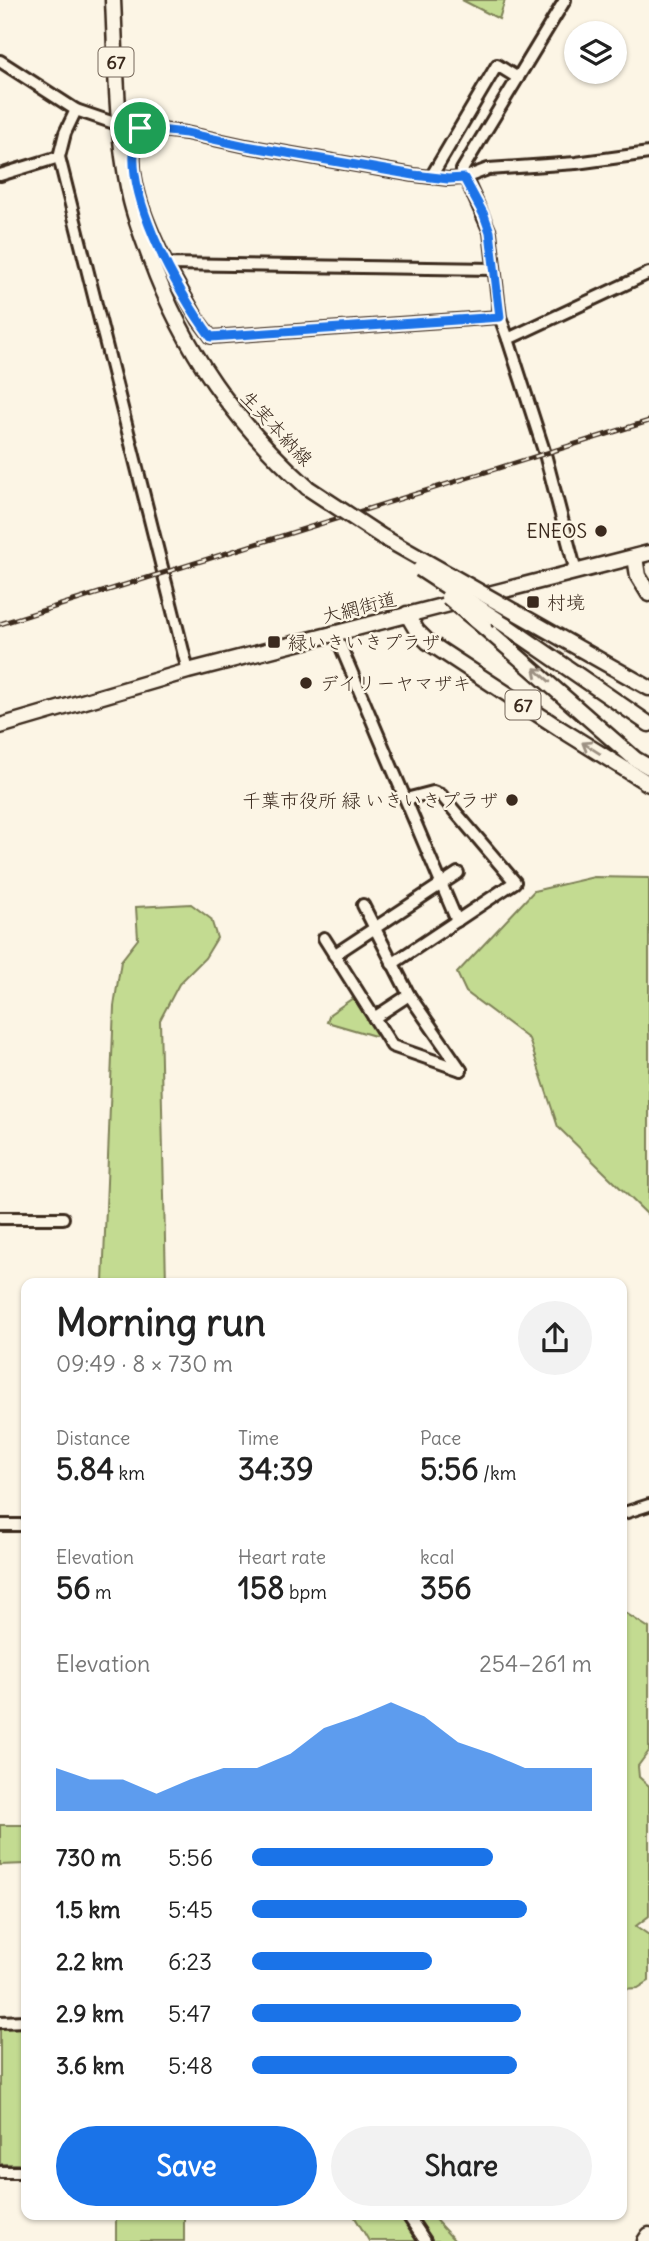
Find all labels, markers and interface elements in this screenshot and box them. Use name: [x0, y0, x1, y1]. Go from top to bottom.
map controls: [564, 21, 627, 84]
button: layers: [564, 21, 627, 84]
road number: 67: [99, 48, 134, 76]
pin: [110, 98, 170, 158]
icon: arrive: [121, 109, 159, 147]
street label: 生実本納線: [236, 385, 318, 471]
place label: ENEOS: [527, 519, 587, 543]
marker: ENEOS: [593, 523, 609, 539]
street label: 大網街道: [319, 586, 399, 628]
place label: 村境: [547, 590, 585, 614]
marker: 村境: [525, 594, 541, 610]
place label: 緑いきいきプラザ: [288, 630, 440, 654]
marker: 緑いきいきプラザ: [266, 634, 282, 650]
one-way arrow: [533, 667, 551, 683]
place label: デイリーヤマザキ: [320, 671, 471, 695]
marker: デイリーヤマザキ: [298, 675, 314, 691]
road number: 67: [505, 690, 540, 720]
one-way arrow: [581, 741, 601, 755]
place label: 千葉市役所 緑 いきいきプラザ: [242, 788, 498, 812]
marker: 千葉市役所 緑 いきいきプラザ: [504, 792, 520, 808]
text: Morning run: [56, 1299, 266, 1346]
button: share: [518, 1301, 592, 1375]
text: 09:49 · 8 × 730 m: [56, 1349, 233, 1378]
text: Distance: [56, 1426, 130, 1450]
text: Time: [238, 1426, 279, 1450]
text: Pace: [420, 1426, 461, 1450]
text: 5.84: [56, 1450, 114, 1488]
text: 34:39: [238, 1450, 313, 1488]
text: 5:56: [420, 1450, 479, 1488]
text: km: [114, 1461, 145, 1485]
text: /km: [479, 1461, 516, 1485]
text: Elevation: [56, 1545, 134, 1569]
text: Heart rate: [238, 1545, 326, 1569]
text: kcal: [420, 1545, 454, 1569]
text: 56: [56, 1569, 91, 1607]
text: 158: [238, 1569, 284, 1607]
text: 356: [420, 1569, 472, 1607]
text: m: [91, 1580, 112, 1604]
text: bpm: [284, 1580, 327, 1604]
text: Elevation: [56, 1649, 150, 1678]
text: 254–261 m: [479, 1649, 592, 1678]
text: 730 m: [56, 1843, 121, 1872]
text: 5:56: [168, 1843, 213, 1872]
text: 1.5 km: [56, 1895, 121, 1924]
text: 5:45: [168, 1895, 213, 1924]
text: 2.2 km: [56, 1947, 123, 1976]
text: 6:23: [168, 1947, 212, 1976]
text: 2.9 km: [56, 1999, 124, 2028]
text: 5:47: [168, 1999, 211, 2028]
text: 3.6 km: [56, 2051, 124, 2080]
text: 5:48: [168, 2051, 213, 2080]
button: Save: [56, 2126, 317, 2206]
button: Share: [331, 2126, 592, 2206]

